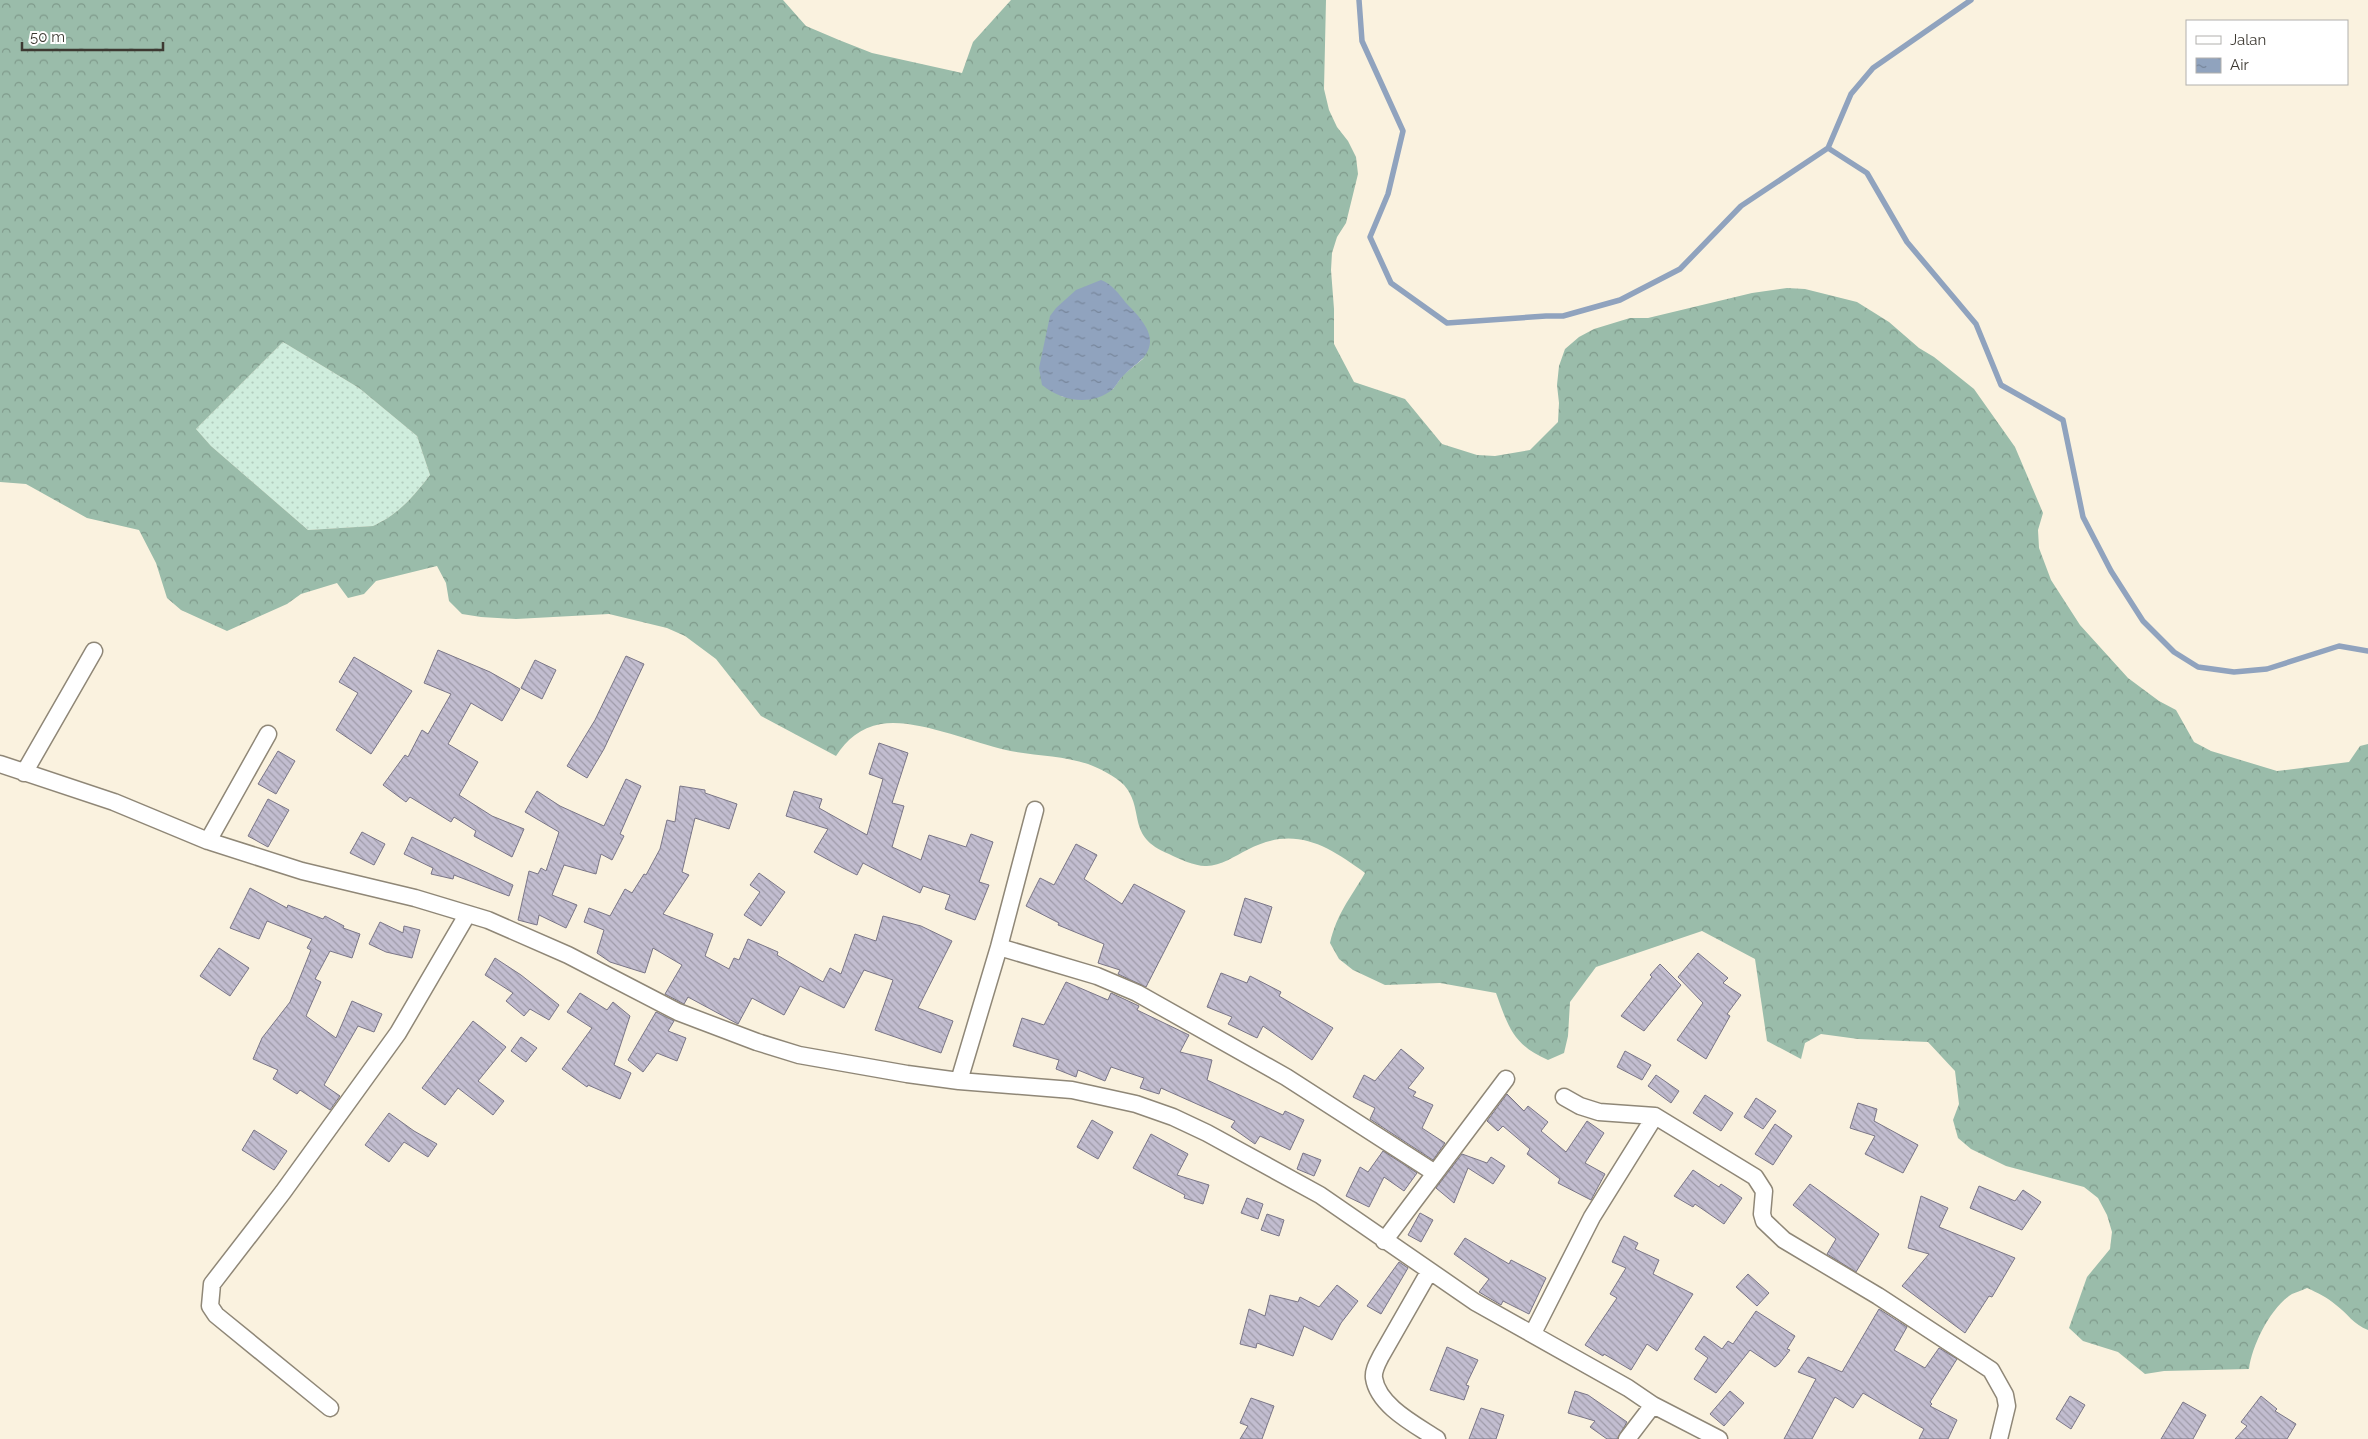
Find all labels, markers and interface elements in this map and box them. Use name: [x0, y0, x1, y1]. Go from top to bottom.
scale bar: [22, 20, 164, 52]
legend: [2186, 20, 2348, 85]
text: 50 m: [30, 28, 65, 46]
text: Jalan: [2230, 31, 2266, 49]
text: Air: [2230, 56, 2249, 74]

